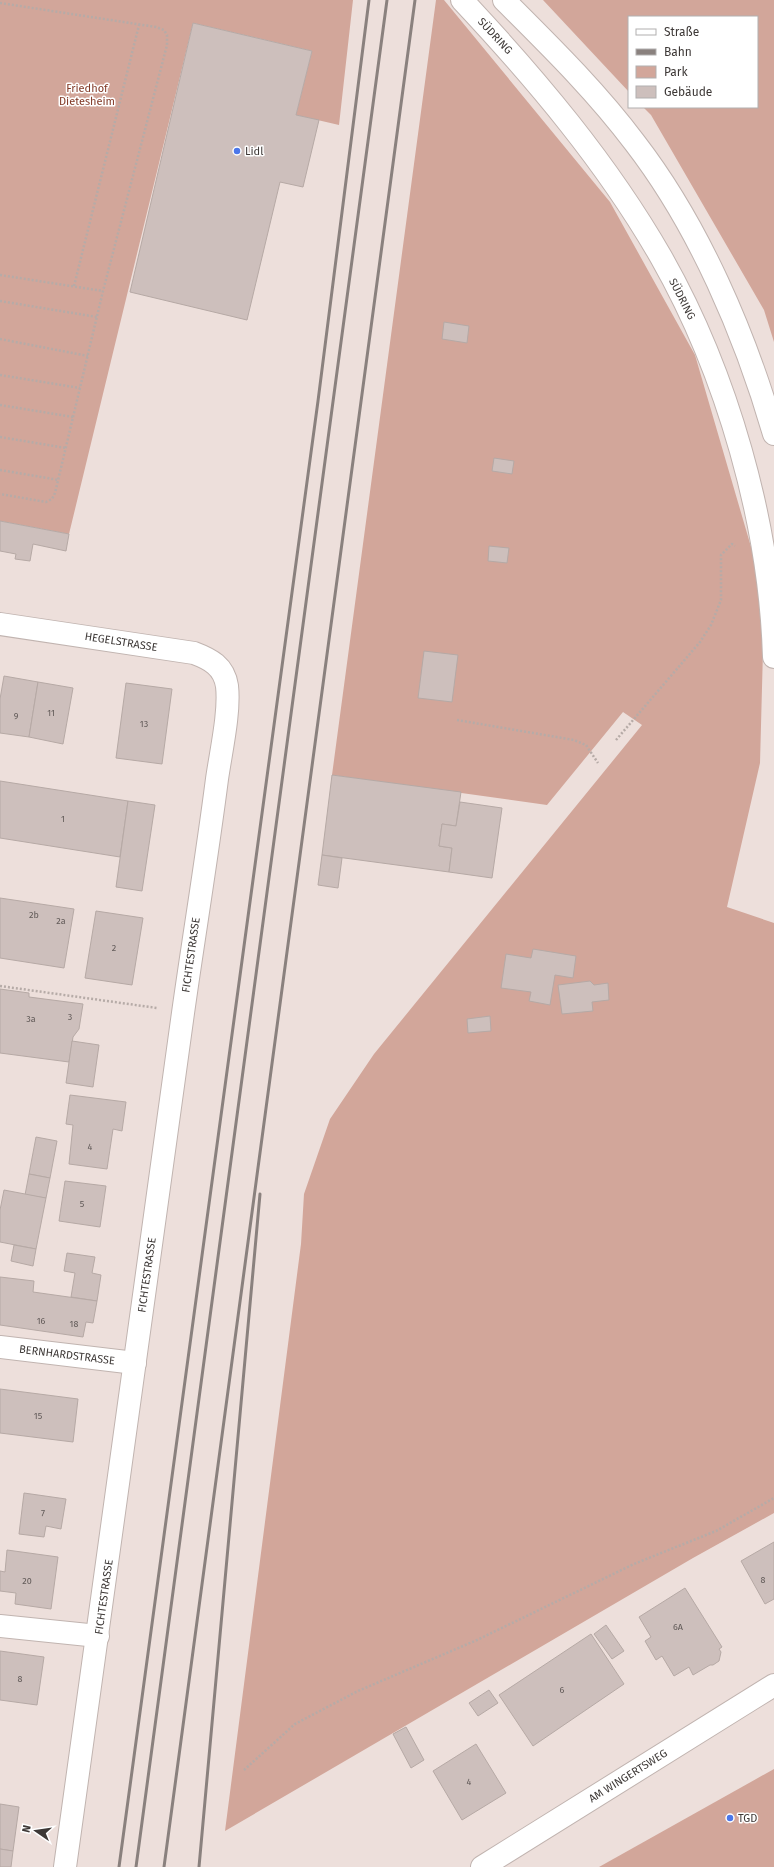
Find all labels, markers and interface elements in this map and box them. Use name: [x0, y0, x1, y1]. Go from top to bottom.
street label: SÜDRING: [475, 15, 516, 57]
legend: [628, 16, 758, 108]
text: Straße: [664, 25, 699, 39]
text: Bahn: [664, 45, 692, 59]
text: Park: [664, 65, 688, 79]
park label: Friedhof Dietesheim: [59, 82, 115, 108]
text: Gebäude: [664, 85, 712, 99]
place label: Lidl: [245, 145, 263, 158]
marker: Lidl: [232, 146, 242, 156]
street label: SÜDRING: [666, 276, 699, 322]
street label: HEGELSTRASSE: [84, 630, 158, 654]
house number: 11: [47, 708, 55, 718]
house number: 9: [14, 711, 19, 721]
house number: 13: [140, 719, 148, 729]
house number: 1: [61, 814, 65, 824]
house number: 2b: [29, 910, 39, 920]
house number: 2a: [56, 916, 66, 926]
street label: FICHTESTRASSE: [179, 916, 203, 993]
house number: 2: [112, 943, 116, 953]
house number: 3: [68, 1012, 72, 1022]
house number: 3a: [26, 1014, 36, 1024]
house number: 4: [88, 1142, 93, 1152]
house number: 5: [80, 1199, 85, 1209]
street label: FICHTESTRASSE: [135, 1236, 159, 1313]
house number: 16: [37, 1316, 46, 1326]
house number: 18: [70, 1319, 78, 1329]
street label: BERNHARDSTRASSE: [18, 1343, 116, 1367]
house number: 15: [34, 1411, 43, 1421]
house number: 7: [41, 1508, 45, 1518]
street label: FICHTESTRASSE: [92, 1558, 116, 1635]
house number: 8: [761, 1575, 766, 1585]
house number: 20: [22, 1576, 32, 1586]
house number: 6A: [673, 1622, 684, 1632]
house number: 8: [18, 1674, 23, 1684]
house number: 6: [560, 1685, 565, 1695]
street label: AM WINGERTSWEG: [586, 1747, 670, 1805]
house number: 4: [467, 1777, 472, 1787]
north arrow: [16, 1811, 56, 1851]
place label: TGD: [738, 1812, 757, 1825]
marker: TGD: [725, 1813, 735, 1823]
text: N: [20, 1824, 34, 1834]

